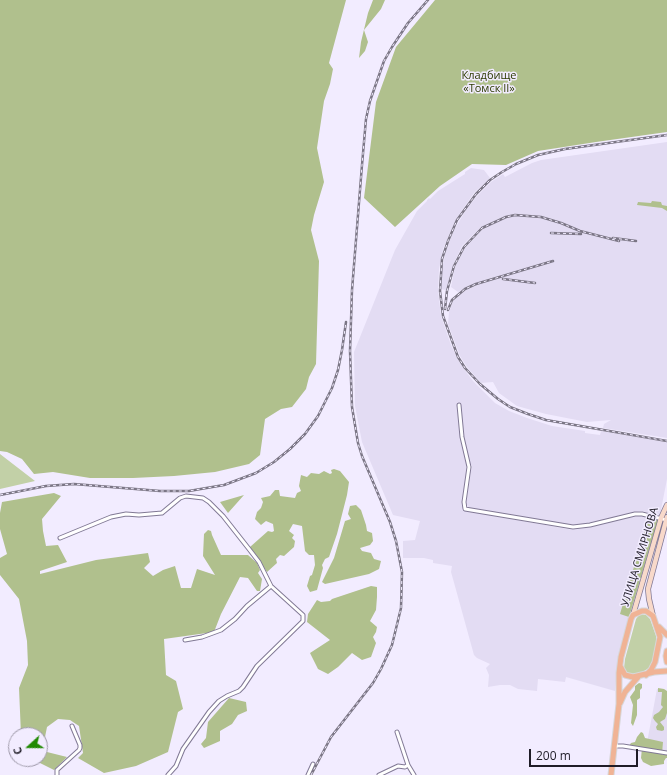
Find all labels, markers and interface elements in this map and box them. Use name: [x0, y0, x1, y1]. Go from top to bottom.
park label: Кладбище «Томск II»: [461, 69, 517, 95]
street label: УЛИЦА СМИРНОВА: [619, 506, 661, 608]
north arrow: [8, 727, 48, 767]
scale bar: [531, 741, 640, 767]
text: С: [9, 745, 26, 757]
text: 200 m: [536, 747, 571, 764]

